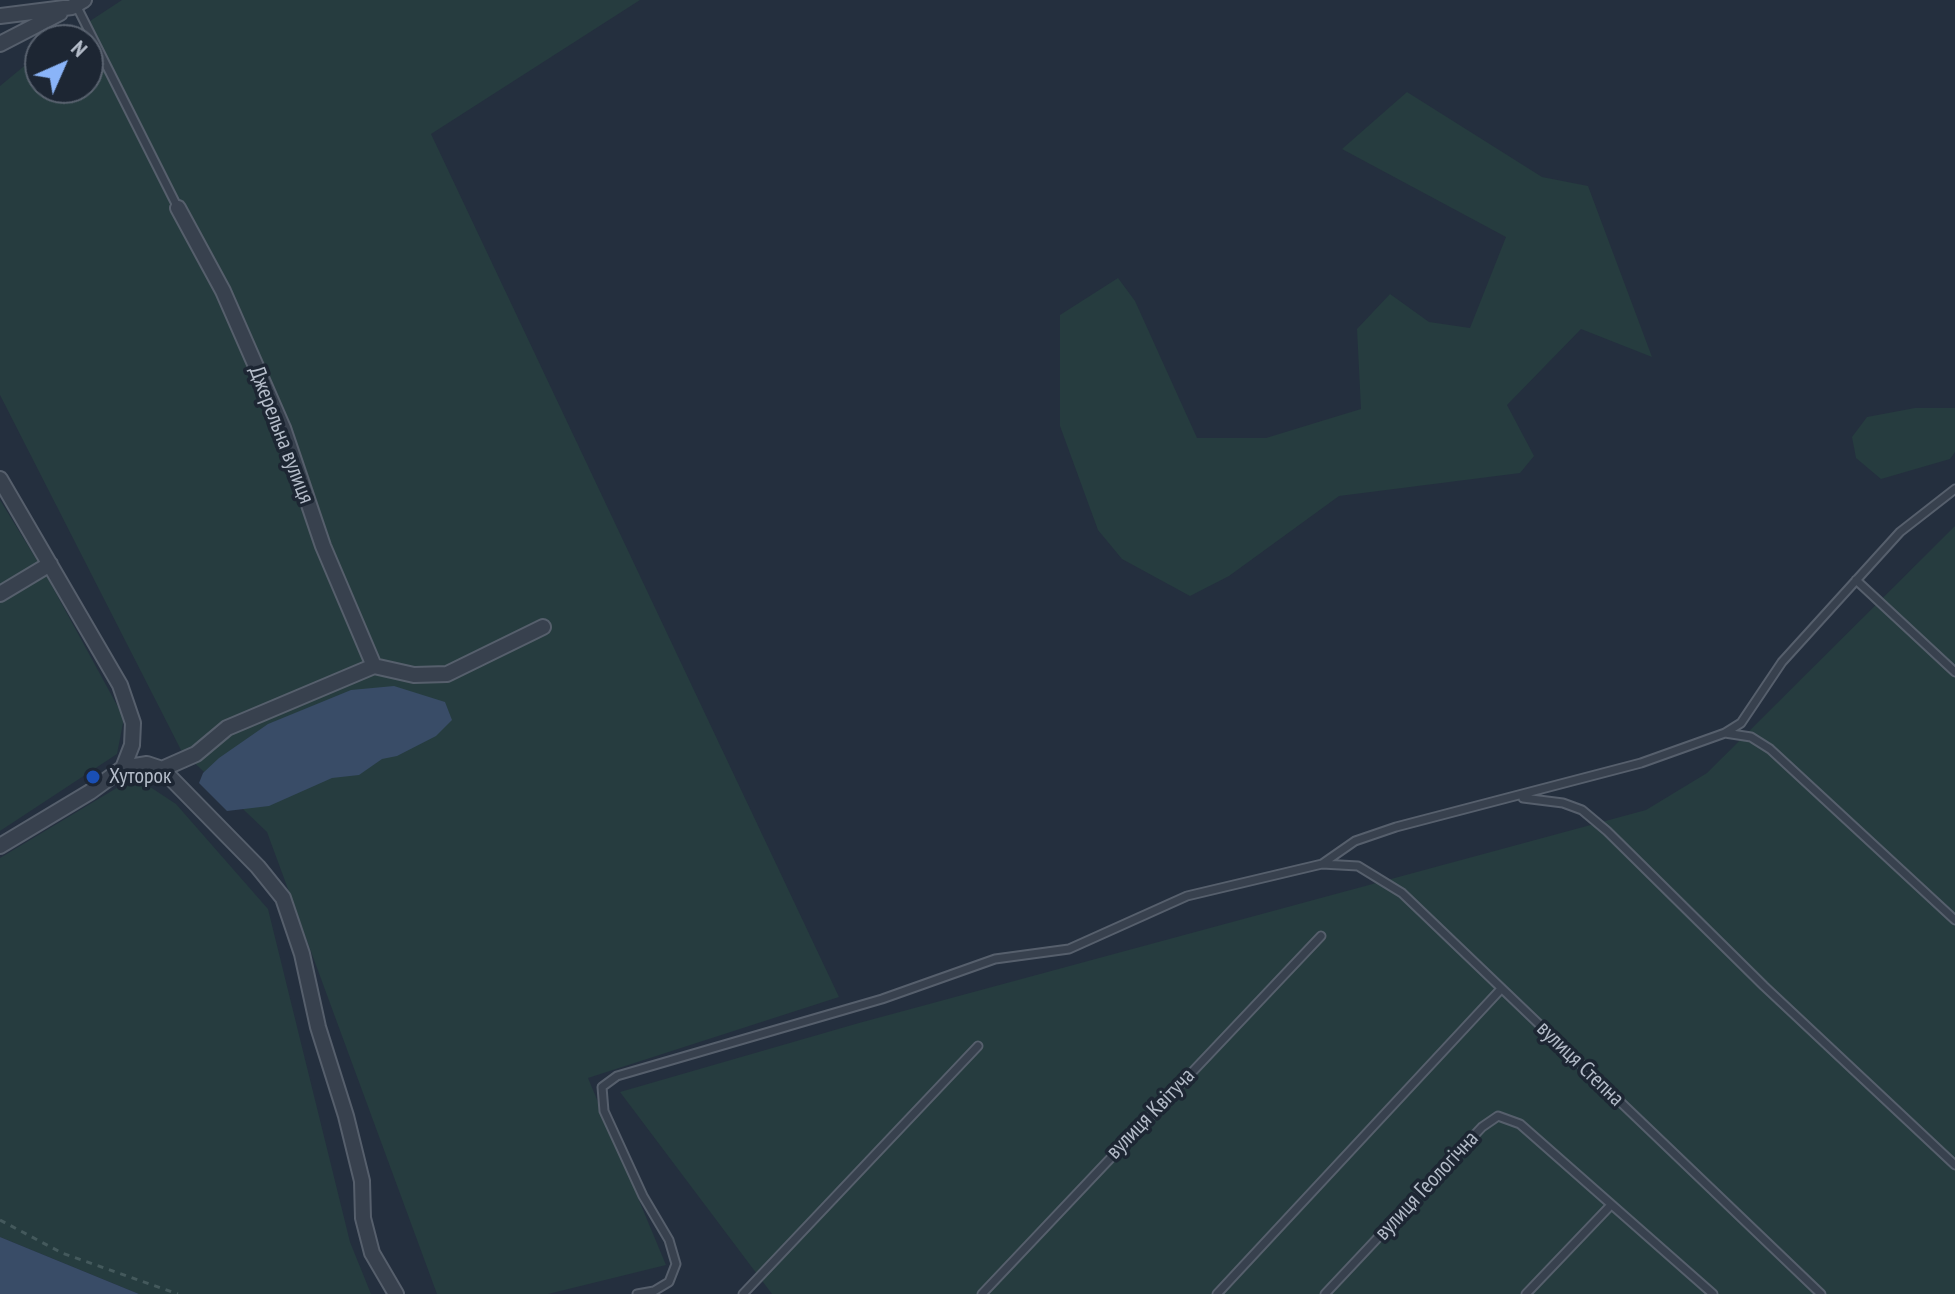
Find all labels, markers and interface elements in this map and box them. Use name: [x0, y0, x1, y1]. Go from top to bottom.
north arrow: [24, 24, 104, 104]
text: N: [65, 34, 94, 63]
street label: Джерельна вулиця: [243, 363, 319, 507]
place label: Хуторок: [109, 764, 171, 790]
marker: Хуторок: [84, 768, 102, 786]
street label: вулиця Степна: [1531, 1016, 1629, 1112]
street label: вулиця Квітуча: [1101, 1063, 1201, 1165]
street label: вулиця Геологічна: [1370, 1126, 1484, 1246]

